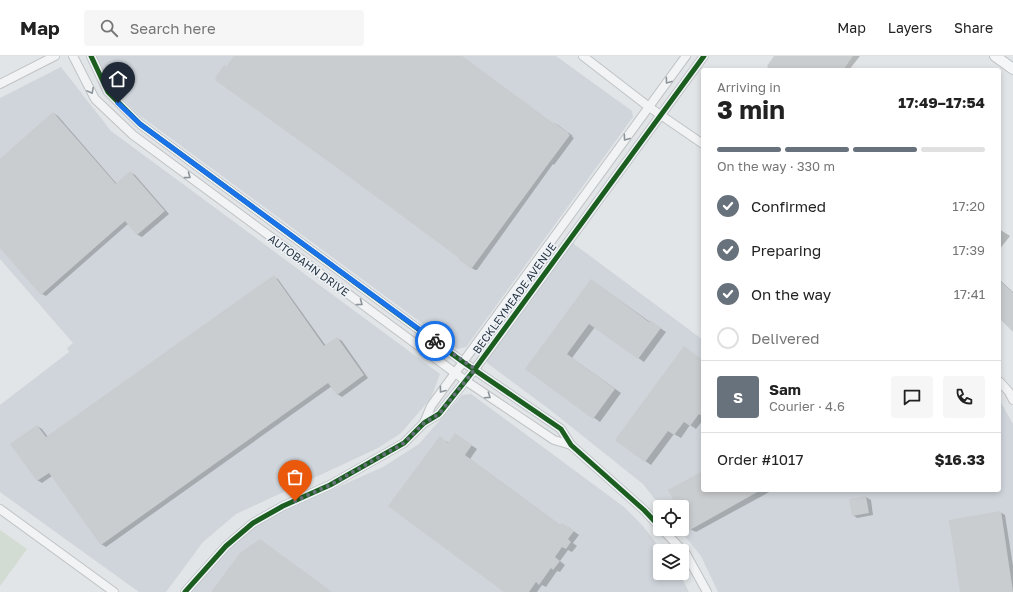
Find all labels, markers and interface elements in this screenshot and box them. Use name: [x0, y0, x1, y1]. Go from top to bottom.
search box: [84, 10, 364, 46]
text: Map: [20, 16, 60, 39]
icon: search: [98, 17, 120, 39]
text: Search here: [130, 19, 216, 37]
text: Map: [837, 19, 866, 36]
text: Layers: [888, 19, 932, 36]
text: Share: [954, 19, 993, 36]
pin: [101, 62, 135, 103]
icon: home: [107, 68, 129, 90]
one-way arrow: [666, 77, 673, 84]
text: Arriving in: [717, 79, 781, 95]
one-way arrow: [86, 86, 94, 94]
text: 17:49–17:54: [898, 93, 985, 111]
text: 3 min: [717, 94, 785, 125]
one-way arrow: [624, 134, 631, 141]
text: On the way · 330 m: [717, 158, 835, 174]
one-way arrow: [184, 171, 191, 179]
icon: check: [717, 195, 739, 217]
text: Confirmed: [751, 197, 826, 215]
text: 17:20: [952, 198, 985, 214]
street label: AUTOBAHN DRIVE: [266, 231, 352, 299]
icon: check: [717, 239, 739, 261]
street label: BECKLEYMEADE AVENUE: [470, 240, 559, 356]
text: Preparing: [751, 241, 821, 259]
text: 17:39: [952, 242, 985, 258]
icon: check: [717, 283, 739, 305]
text: On the way: [751, 285, 831, 303]
text: 17:41: [954, 286, 985, 302]
one-way arrow: [356, 298, 363, 305]
courier: [415, 321, 455, 361]
text: Delivered: [751, 329, 819, 347]
icon: bike: [424, 330, 446, 352]
button: chat: [891, 376, 933, 418]
button: phone: [943, 376, 985, 418]
text: Sam: [769, 380, 801, 398]
one-way arrow: [440, 386, 447, 393]
text: S: [733, 388, 743, 406]
one-way arrow: [484, 391, 491, 399]
text: Courier · 4.6: [769, 398, 845, 414]
text: Order #1017: [717, 450, 803, 468]
text: $16.33: [935, 450, 985, 468]
pin: [278, 460, 312, 501]
icon: bag: [284, 466, 306, 488]
map controls: [653, 500, 689, 580]
button: locate: [653, 500, 689, 536]
button: layers: [653, 544, 689, 580]

